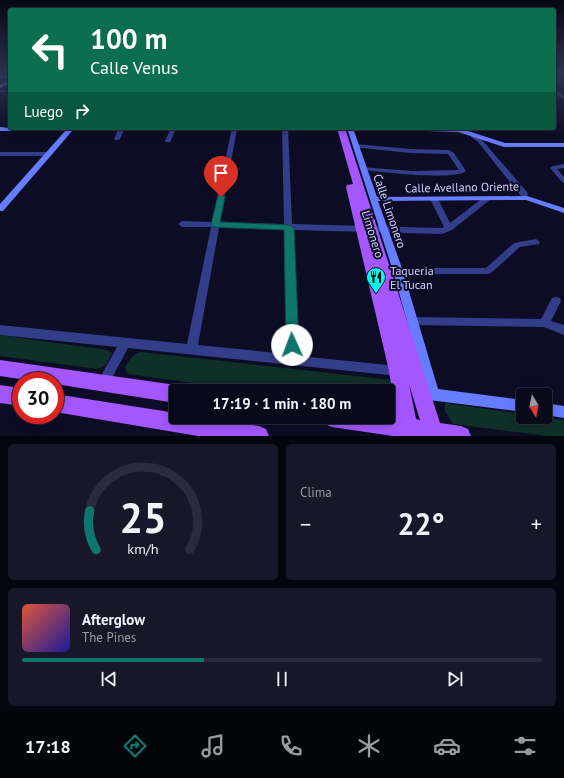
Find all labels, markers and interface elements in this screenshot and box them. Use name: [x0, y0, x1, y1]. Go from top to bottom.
text: 100 m: [90, 20, 167, 57]
icon: left: [24, 24, 76, 76]
text: Calle Venus: [90, 56, 178, 79]
icon: right: [71, 100, 93, 122]
text: Luego: [24, 102, 63, 121]
pin: [204, 156, 238, 197]
icon: arrive: [210, 162, 232, 184]
street label: Calle Limonero: [371, 172, 409, 250]
street label: Calle Avellano Oriente: [405, 179, 519, 195]
street label: Limonero: [359, 209, 387, 259]
place label: Taqueria El Tucan: [390, 263, 434, 292]
restaurant icon: Taqueria El Tucan: [365, 266, 387, 294]
position arrow: [271, 324, 313, 366]
speed limit sign: 30: [12, 372, 64, 424]
north arrow: [516, 388, 552, 424]
map controls: [516, 388, 552, 424]
text: 17:19 · 1 min · 180 m: [213, 394, 351, 413]
text: Clima: [300, 484, 332, 501]
text: 25: [119, 491, 167, 544]
text: 22°: [397, 504, 445, 543]
text: −: [300, 510, 311, 538]
text: +: [531, 510, 542, 538]
text: km/h: [127, 539, 159, 558]
text: Afterglow: [82, 610, 145, 629]
text: The Pines: [82, 629, 136, 646]
icon: previous: [98, 668, 120, 690]
icon: pause: [271, 668, 293, 690]
icon: next: [444, 668, 466, 690]
icon: directions: [121, 732, 149, 760]
icon: music: [199, 732, 227, 760]
icon: phone: [277, 732, 305, 760]
icon: climate: [355, 732, 383, 760]
icon: car: [433, 732, 461, 760]
icon: filters: [511, 732, 539, 760]
text: 17:18: [25, 735, 71, 758]

